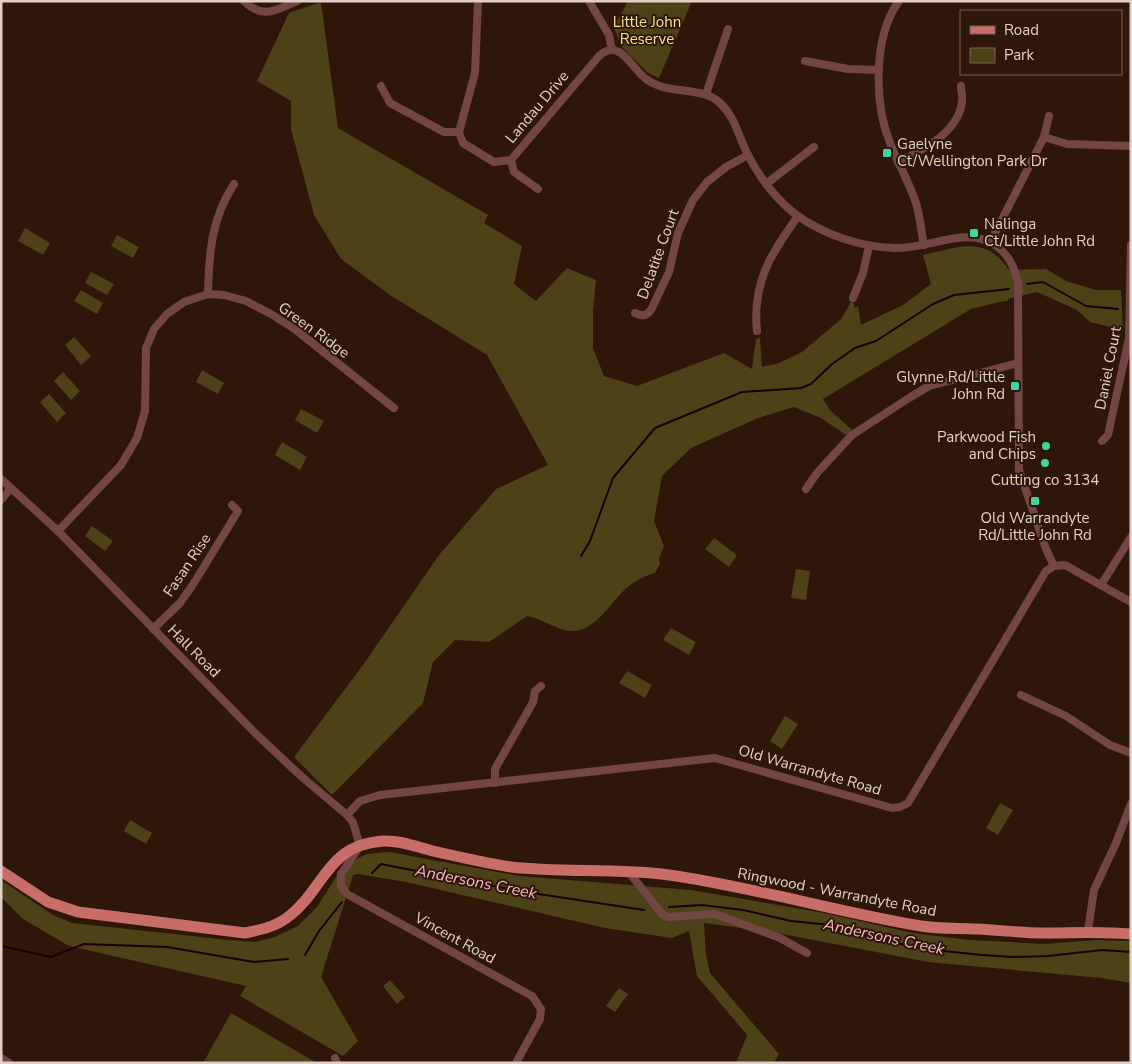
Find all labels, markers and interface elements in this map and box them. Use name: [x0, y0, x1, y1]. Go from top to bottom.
legend: [960, 10, 1122, 75]
park label: Little John Reserve: [613, 12, 681, 49]
text: Road: [1004, 20, 1039, 40]
text: Park: [1004, 45, 1034, 65]
street label: Landau Drive: [501, 66, 573, 148]
place label: Gaelyne Ct/Wellington Park Dr: [897, 134, 1048, 171]
marker: Gaelyne Ct/Wellington Park Dr: [881, 147, 893, 159]
street label: Delatite Court: [632, 205, 684, 302]
place label: Nalinga Ct/Little John Rd: [984, 214, 1095, 251]
marker: Nalinga Ct/Little John Rd: [968, 227, 980, 239]
street label: Green Ridge: [274, 297, 354, 363]
street label: Daniel Court: [1090, 324, 1126, 411]
place label: Glynne Rd/Little John Rd: [896, 367, 1005, 404]
marker: Glynne Rd/Little John Rd: [1009, 380, 1021, 392]
place label: Parkwood Fish and Chips: [937, 427, 1036, 464]
marker: Parkwood Fish and Chips: [1040, 440, 1052, 452]
marker: Cutting co 3134: [1039, 457, 1051, 469]
place label: Cutting co 3134: [991, 470, 1099, 490]
marker: Old Warrandyte Rd/Little John Rd: [1029, 495, 1041, 507]
place label: Old Warrandyte Rd/Little John Rd: [978, 508, 1092, 545]
street label: Fasan Rise: [159, 529, 215, 600]
street label: Hall Road: [163, 620, 225, 682]
street label: Old Warrandyte Road: [736, 740, 884, 800]
water label: Andersons Creek: [412, 859, 540, 905]
street label: Ringwood - Warrandyte Road: [736, 863, 938, 921]
street label: Vincent Road: [410, 907, 499, 968]
water label: Andersons Creek: [821, 913, 947, 961]

